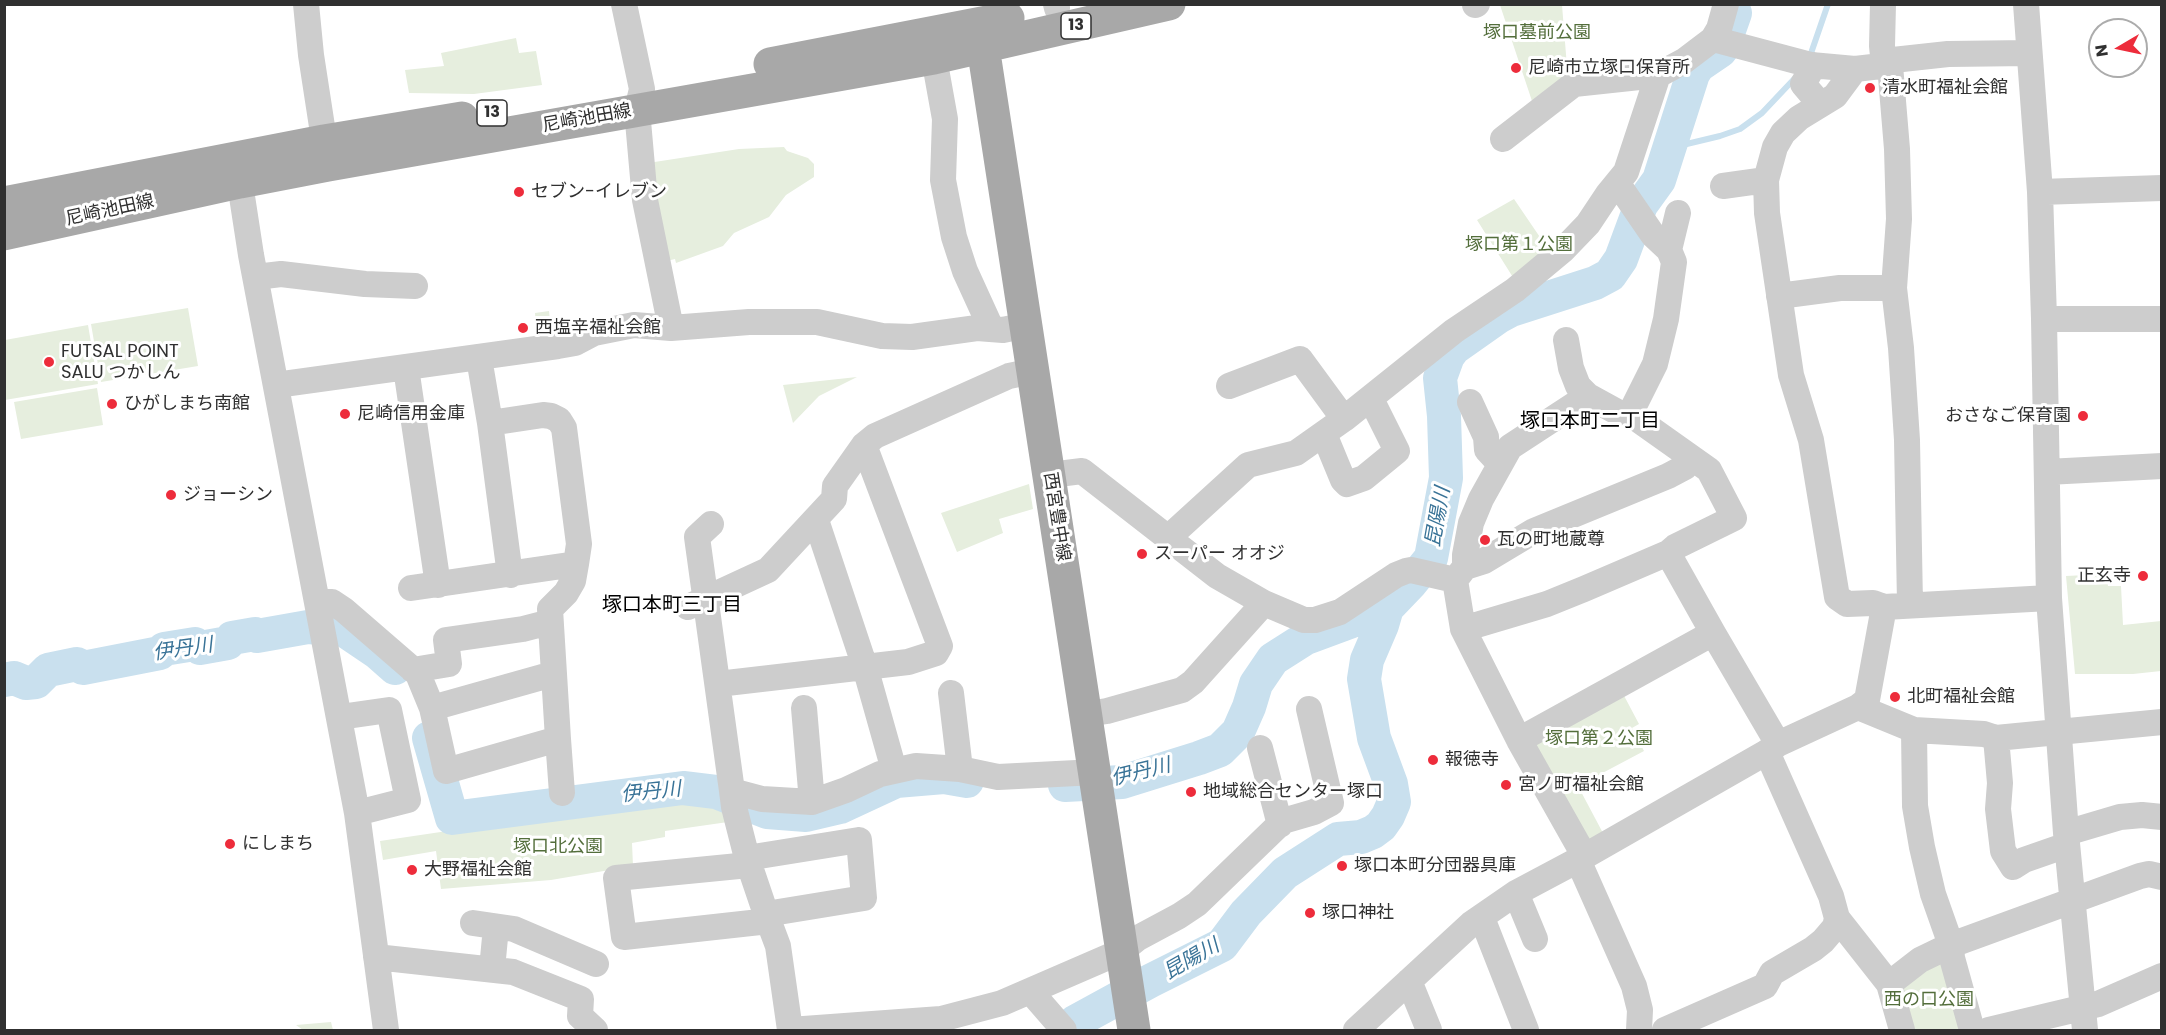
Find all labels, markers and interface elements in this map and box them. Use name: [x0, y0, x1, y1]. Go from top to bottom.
road number: 13: [1061, 13, 1091, 39]
north arrow: [2088, 18, 2148, 78]
park label: 塚口墓前公園: [1483, 22, 1591, 44]
text: N: [2089, 43, 2114, 58]
place label: 尼崎市立塚口保育所: [1528, 57, 1690, 79]
marker: 尼崎市立塚口保育所: [1509, 61, 1523, 75]
place label: 清水町福祉会館: [1882, 77, 2008, 99]
marker: 清水町福祉会館: [1863, 81, 1877, 95]
road number: 13: [477, 100, 507, 126]
street label: 尼崎池田線: [541, 101, 633, 137]
place label: セブン-イレブン: [531, 181, 667, 203]
marker: セブン-イレブン: [512, 185, 526, 199]
street label: 尼崎池田線: [64, 191, 156, 231]
park label: 塚口第１公園: [1465, 234, 1573, 256]
place label: 西塩辛福祉会館: [535, 317, 661, 339]
marker: 西塩辛福祉会館: [516, 321, 530, 335]
place label: FUTSAL POINT SALU つかしん: [61, 341, 180, 384]
marker: FUTSAL POINT SALU つかしん: [42, 355, 56, 369]
place label: ひがしまち南館: [124, 393, 250, 415]
marker: ひがしまち南館: [105, 397, 119, 411]
place label: 尼崎信用金庫: [357, 403, 465, 425]
place label: おさなご保育園: [1945, 405, 2071, 427]
marker: 尼崎信用金庫: [338, 407, 352, 421]
marker: おさなご保育園: [2076, 409, 2090, 423]
district label: 塚口本町二丁目: [1520, 410, 1660, 434]
street label: 西宮豊中線: [1038, 471, 1074, 563]
place label: ジョーシン: [183, 484, 273, 506]
water label: 昆陽川: [1422, 485, 1456, 549]
marker: ジョーシン: [164, 488, 178, 502]
place label: 瓦の町地蔵尊: [1497, 529, 1605, 551]
marker: 瓦の町地蔵尊: [1478, 533, 1492, 547]
place label: スーパー オオジ: [1154, 543, 1285, 565]
marker: スーパー オオジ: [1135, 547, 1149, 561]
place label: 正玄寺: [2077, 565, 2131, 587]
marker: 正玄寺: [2136, 569, 2150, 583]
district label: 塚口本町三丁目: [602, 594, 742, 618]
water label: 伊丹川: [152, 634, 214, 666]
place label: 北町福祉会館: [1907, 686, 2015, 708]
marker: 北町福祉会館: [1888, 690, 1902, 704]
park label: 塚口第２公園: [1545, 728, 1653, 750]
place label: 報徳寺: [1445, 749, 1499, 771]
marker: 報徳寺: [1426, 753, 1440, 767]
water label: 伊丹川: [1109, 754, 1173, 792]
place label: 宮ノ町福祉会館: [1518, 774, 1644, 796]
water label: 伊丹川: [620, 778, 682, 808]
marker: 宮ノ町福祉会館: [1499, 778, 1513, 792]
place label: 地域総合センター塚口: [1203, 781, 1383, 803]
marker: 地域総合センター塚口: [1184, 785, 1198, 799]
place label: にしまち: [242, 833, 314, 855]
park label: 塚口北公園: [513, 836, 603, 858]
marker: にしまち: [223, 837, 237, 851]
place label: 塚口本町分団器具庫: [1354, 855, 1516, 877]
place label: 大野福祉会館: [424, 859, 532, 881]
marker: 塚口本町分団器具庫: [1335, 859, 1349, 873]
marker: 大野福祉会館: [405, 863, 419, 877]
place label: 塚口神社: [1322, 902, 1394, 924]
marker: 塚口神社: [1303, 906, 1317, 920]
water label: 昆陽川: [1160, 935, 1224, 985]
park label: 西の口公園: [1884, 989, 1974, 1011]

